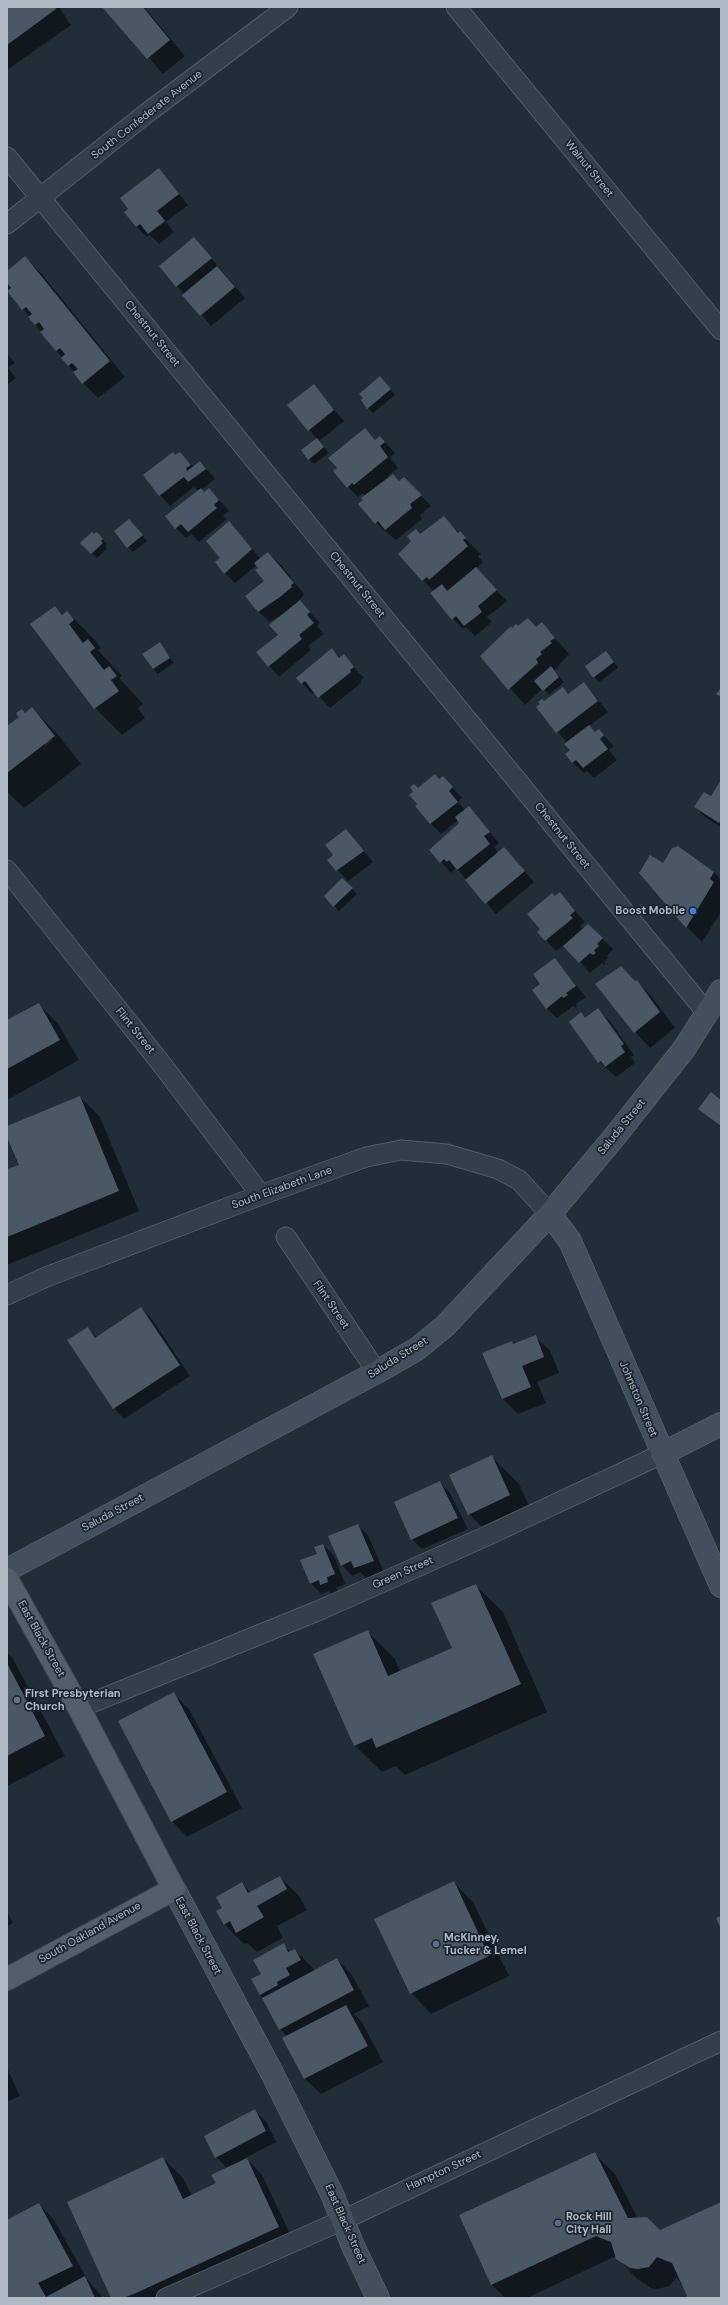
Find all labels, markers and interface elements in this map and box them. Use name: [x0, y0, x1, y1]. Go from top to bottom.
street label: South Confederate Avenue: [89, 68, 205, 162]
street label: Walnut Street: [562, 138, 616, 200]
street label: Chestnut Street: [121, 298, 183, 370]
street label: Chestnut Street: [326, 549, 388, 621]
street label: Chestnut Street: [531, 800, 593, 872]
place label: Boost Mobile: [615, 904, 685, 918]
marker: Boost Mobile: [688, 906, 698, 916]
street label: Flint Street: [112, 1005, 158, 1057]
street label: Saluda Street: [595, 1096, 649, 1158]
street label: South Elizabeth Lane: [230, 1164, 334, 1212]
street label: Flint Street: [310, 1278, 352, 1332]
street label: Saluda Street: [366, 1334, 430, 1382]
street label: Johnston Street: [616, 1359, 660, 1439]
street label: Saluda Street: [80, 1491, 146, 1535]
street label: Green Street: [371, 1554, 435, 1592]
street label: East Black Street: [14, 1598, 68, 1680]
place label: First Presbyterian Church: [25, 1687, 121, 1713]
marker: First Presbyterian Church: [12, 1695, 22, 1705]
street label: East Black Street: [172, 1895, 224, 1977]
street label: South Oakland Avenue: [37, 1899, 143, 1967]
place label: McKinney, Tucker & Lemel: [444, 1931, 527, 1957]
marker: McKinney, Tucker & Lemel: [431, 1939, 441, 1949]
street label: Hampton Street: [404, 2148, 484, 2194]
street label: East Black Street: [322, 2182, 368, 2266]
place label: Rock Hill City Hall: [566, 2210, 612, 2236]
marker: Rock Hill City Hall: [553, 2218, 563, 2228]

